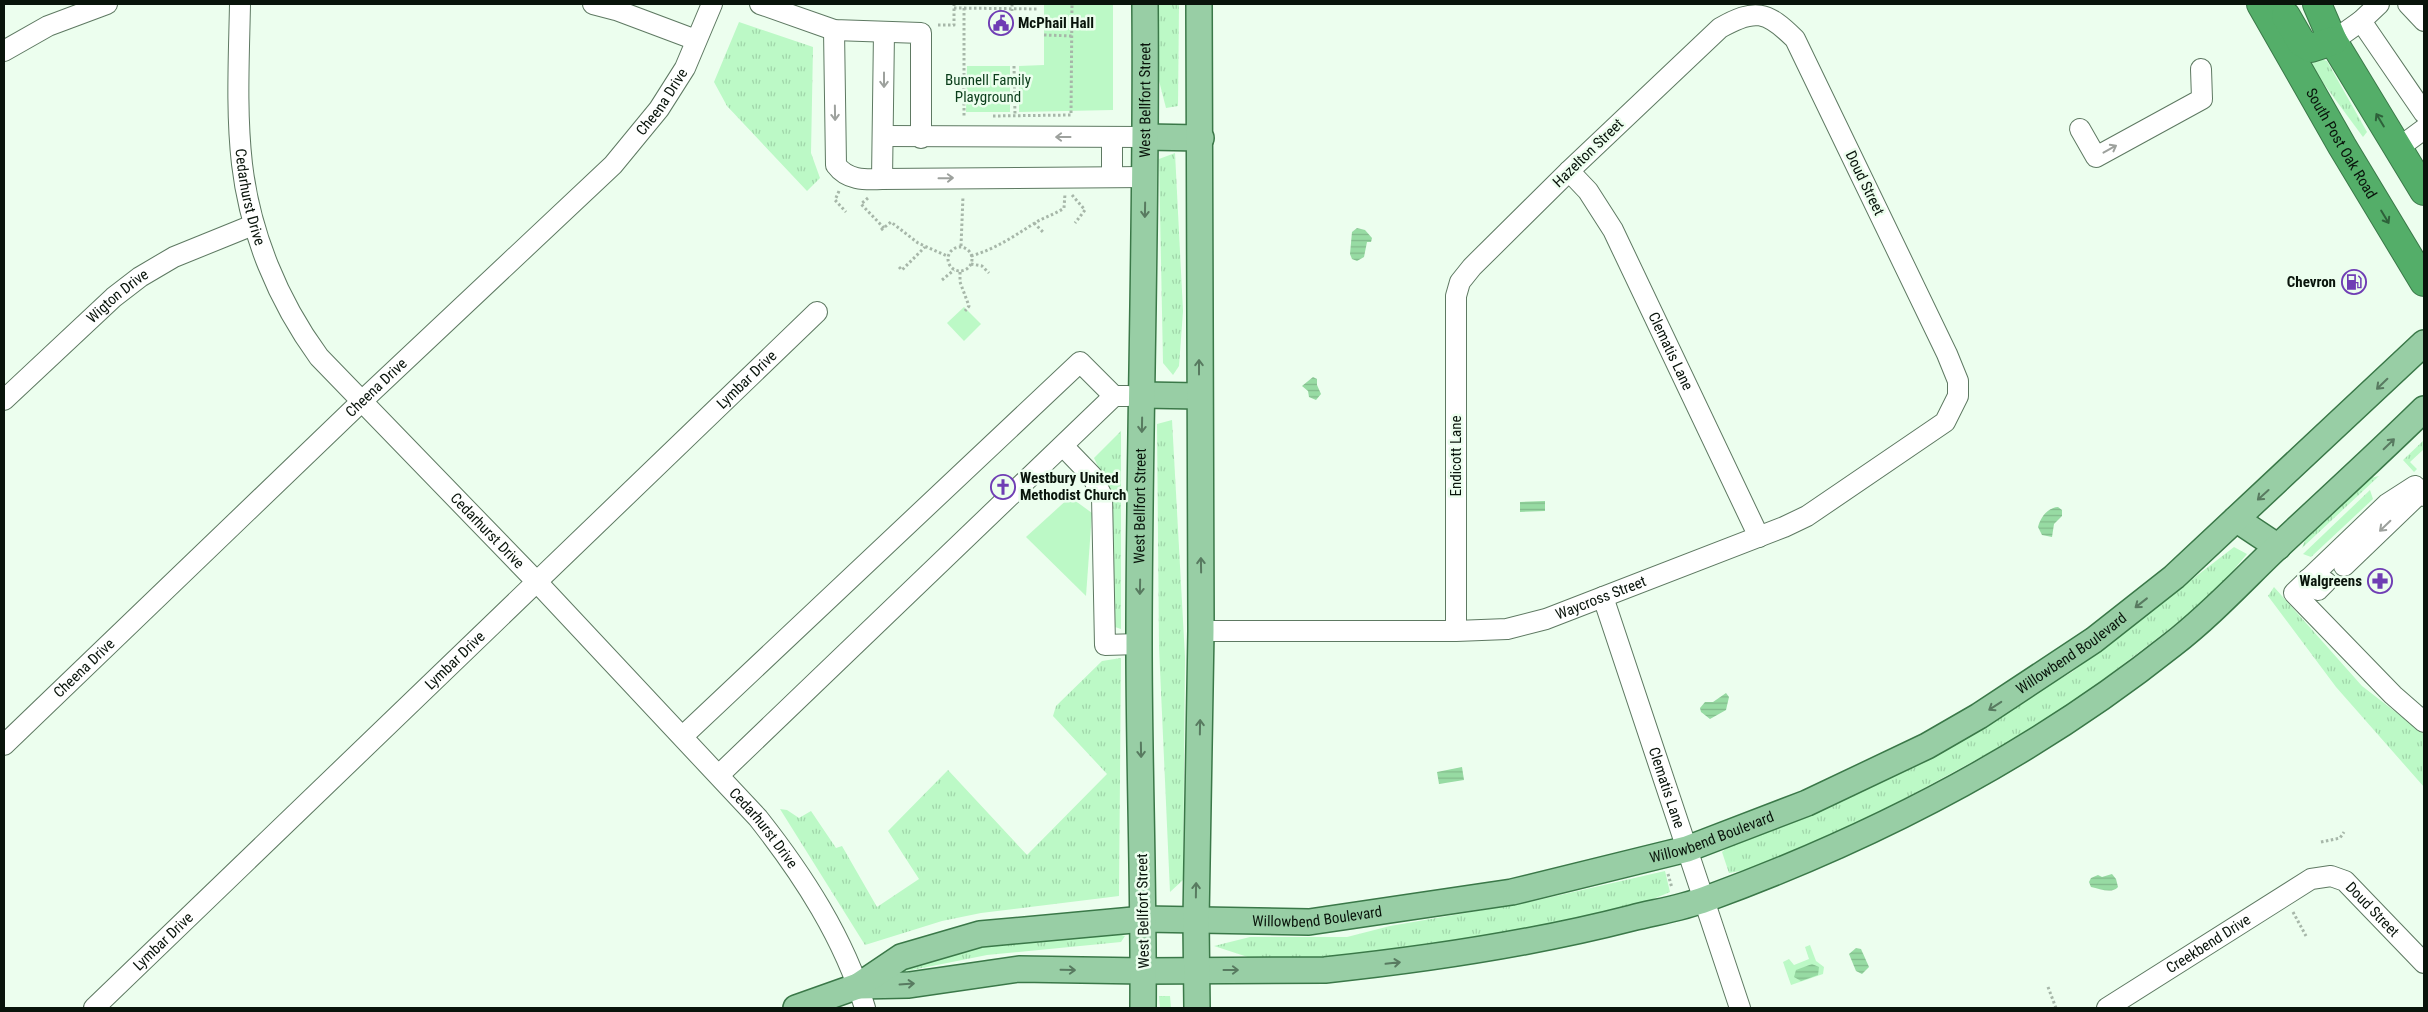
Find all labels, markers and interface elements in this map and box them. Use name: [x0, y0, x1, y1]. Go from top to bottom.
public building icon: McPhail Hall: [988, 10, 1014, 36]
place label: McPhail Hall: [1018, 14, 1094, 32]
street label: West Bellfort Street: [1136, 42, 1154, 158]
street label: Cheena Drive: [632, 65, 691, 139]
park label: Bunnell Family Playground: [945, 71, 1031, 106]
one-way arrow: [879, 72, 889, 88]
street label: South Post Oak Road: [2302, 85, 2381, 202]
one-way arrow: [830, 105, 840, 121]
one-way arrow: [2374, 113, 2384, 127]
street label: Hazelton Street: [1549, 115, 1627, 191]
one-way arrow: [1056, 132, 1072, 142]
one-way arrow: [2102, 144, 2117, 153]
street label: Cedarhurst Drive: [232, 148, 269, 248]
street label: Doud Street: [1842, 148, 1888, 218]
one-way arrow: [938, 173, 954, 183]
one-way arrow: [1140, 202, 1150, 218]
one-way arrow: [2380, 209, 2390, 223]
street label: Wigton Drive: [83, 265, 151, 327]
fuel station icon: Chevron: [2341, 269, 2367, 295]
place label: Chevron: [2287, 273, 2336, 291]
street label: Clematis Lane: [1644, 309, 1697, 393]
street label: Lymbar Drive: [713, 347, 780, 413]
street label: Cheena Drive: [342, 354, 411, 421]
one-way arrow: [1195, 359, 1204, 375]
one-way arrow: [2375, 378, 2388, 390]
one-way arrow: [1137, 416, 1147, 433]
street label: Endicott Lane: [1447, 416, 1465, 497]
one-way arrow: [2383, 438, 2395, 450]
street label: West Bellfort Street: [1130, 448, 1150, 564]
place label: Westbury United Methodist Church: [1020, 469, 1127, 504]
church icon: Westbury United Methodist Church: [990, 474, 1016, 500]
street label: Cedarhurst Drive: [447, 489, 528, 572]
one-way arrow: [2256, 489, 2269, 501]
one-way arrow: [2379, 520, 2392, 532]
one-way arrow: [1196, 557, 1206, 573]
pharmacy icon: Walgreens: [2367, 568, 2393, 594]
street label: Waycross Street: [1553, 572, 1649, 623]
place label: Walgreens: [2299, 572, 2362, 590]
one-way arrow: [1135, 579, 1145, 595]
one-way arrow: [2135, 597, 2148, 608]
street label: Willowbend Boulevard: [2013, 609, 2130, 698]
street label: Lymbar Drive: [421, 628, 489, 693]
street label: Cheena Drive: [50, 635, 118, 701]
one-way arrow: [1988, 702, 2002, 712]
one-way arrow: [1195, 719, 1204, 735]
one-way arrow: [1136, 742, 1146, 758]
street label: Clematis Lane: [1645, 745, 1688, 831]
street label: Cedarhurst Drive: [725, 784, 801, 872]
street label: Willowbend Boulevard: [1648, 808, 1776, 867]
street label: West Bellfort Street: [1133, 853, 1153, 969]
street label: Doud Street: [2342, 878, 2403, 941]
one-way arrow: [1192, 882, 1201, 898]
street label: Willowbend Boulevard: [1252, 902, 1383, 931]
street label: Lymbar Drive: [129, 908, 197, 974]
street label: Creekbend Drive: [2163, 911, 2254, 977]
one-way arrow: [1384, 958, 1400, 968]
one-way arrow: [1060, 965, 1076, 974]
one-way arrow: [1222, 965, 1238, 974]
one-way arrow: [898, 980, 914, 989]

